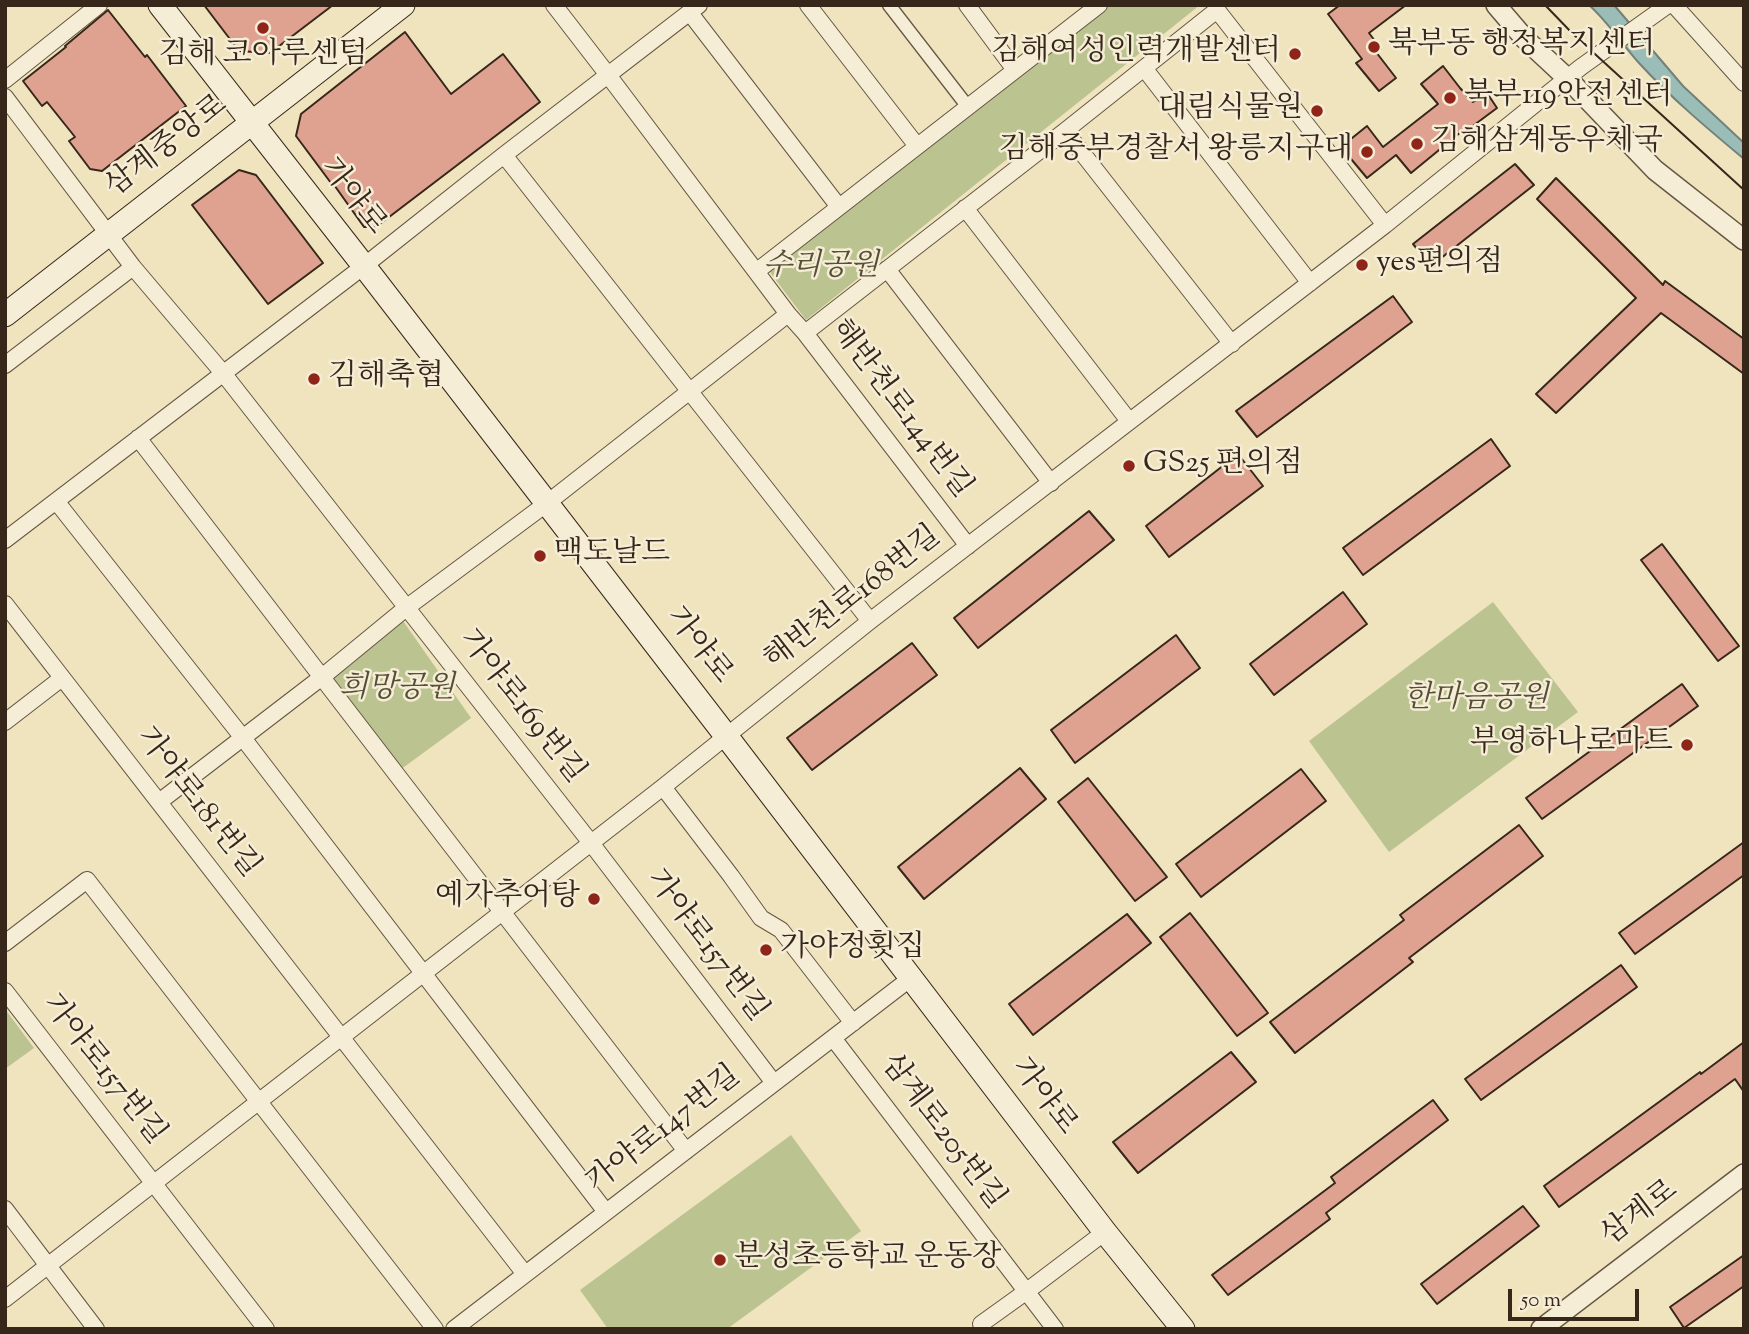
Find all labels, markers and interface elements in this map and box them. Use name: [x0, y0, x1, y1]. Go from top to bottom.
marker: 김해 코아루센텀: [255, 20, 271, 36]
place label: 북부동 행정복지센터: [1388, 29, 1655, 65]
place label: 김해여성인력개발센터: [991, 36, 1281, 72]
place label: 김해 코아루센텀: [158, 39, 368, 75]
marker: 북부동 행정복지센터: [1366, 39, 1382, 55]
marker: 김해여성인력개발센터: [1287, 46, 1303, 62]
place label: 북부119안전센터: [1464, 80, 1673, 116]
street label: 삼계중앙로: [100, 89, 236, 207]
marker: 북부119안전센터: [1442, 90, 1458, 106]
place label: 대림식물원: [1158, 93, 1303, 129]
marker: 대림식물원: [1309, 103, 1325, 119]
place label: 김해삼계동우체국: [1431, 126, 1663, 162]
place label: 김해중부경찰서 왕릉지구대: [999, 134, 1353, 170]
marker: 김해삼계동우체국: [1409, 136, 1425, 152]
marker: 김해중부경찰서 왕릉지구대: [1359, 144, 1375, 160]
street label: 가야로: [310, 153, 392, 243]
place label: yes편의점: [1376, 247, 1503, 283]
park label: 수리공원: [763, 251, 879, 287]
marker: yes편의점: [1354, 257, 1370, 273]
street label: 해반천로144번길: [820, 314, 978, 506]
place label: 김해축협: [328, 361, 444, 397]
marker: 김해축협: [306, 371, 322, 387]
place label: GS25 편의점: [1143, 448, 1303, 484]
marker: GS25 편의점: [1121, 458, 1137, 474]
street label: 해반천로168번길: [759, 520, 949, 680]
place label: 맥도날드: [554, 538, 670, 574]
marker: 맥도날드: [532, 548, 548, 564]
street label: 가야로: [656, 602, 738, 692]
street label: 가야로169번길: [449, 624, 591, 792]
park label: 희망공원: [339, 673, 455, 709]
park label: 한마음공원: [1404, 683, 1548, 719]
street label: 가야로181번길: [126, 722, 266, 886]
place label: 부영하나로마트: [1470, 727, 1673, 763]
marker: 부영하나로마트: [1679, 737, 1695, 753]
street label: 가야로157번길: [636, 864, 774, 1030]
place label: 예가추어탕: [435, 881, 580, 917]
marker: 예가추어탕: [586, 891, 602, 907]
place label: 가야정횟집: [780, 932, 925, 968]
marker: 가야정횟집: [758, 942, 774, 958]
street label: 가야로157번길: [32, 989, 172, 1153]
street label: 삼계로205번길: [871, 1048, 1011, 1218]
street label: 가야로: [1001, 1052, 1083, 1144]
street label: 가야로147번길: [581, 1060, 749, 1202]
street label: 삼계로: [1595, 1174, 1687, 1256]
place label: 분성초등학교 운동장: [734, 1242, 1001, 1278]
marker: 분성초등학교 운동장: [712, 1252, 728, 1268]
scale bar: [1511, 1274, 1642, 1318]
text: 50 m: [1521, 1286, 1561, 1316]

